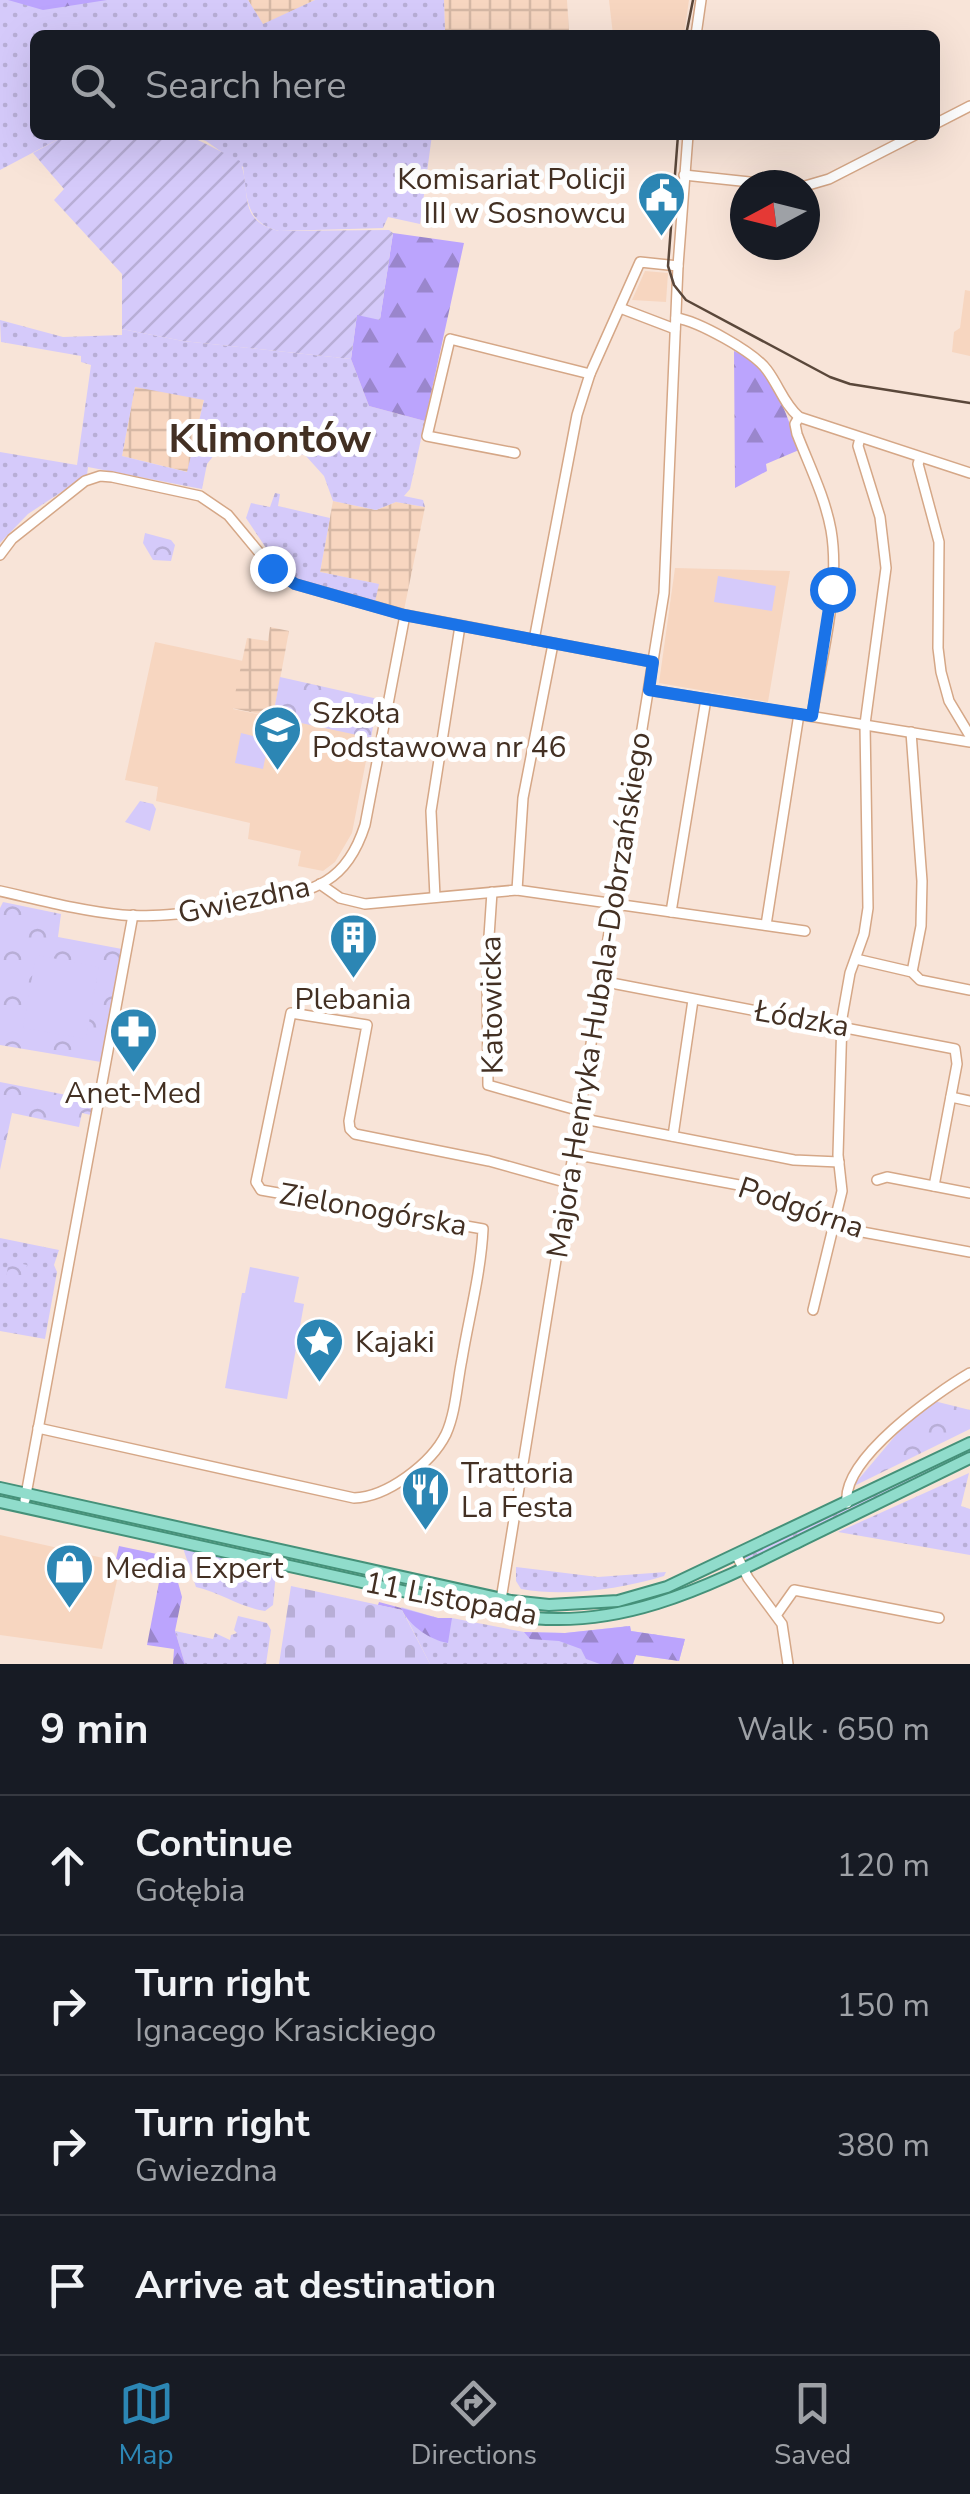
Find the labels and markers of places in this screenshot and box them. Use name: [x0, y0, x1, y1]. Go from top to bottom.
place label: Komisariat Policji III w Sosnowcu: [397, 159, 626, 234]
public building icon: Komisariat Policji III w Sosnowcu: [635, 170, 687, 238]
place label: Szkoła Podstawowa nr 46: [312, 693, 567, 768]
school or university icon: Szkoła Podstawowa nr 46: [251, 704, 303, 772]
building icon: Plebania: [327, 912, 379, 980]
place label: Plebania: [295, 979, 411, 1020]
pharmacy icon: Anet-Med: [107, 1006, 159, 1074]
place label: Anet-Med: [65, 1073, 201, 1114]
place icon: Kajaki: [294, 1316, 346, 1384]
place label: Kajaki: [355, 1322, 435, 1363]
place label: Trattoria La Festa: [461, 1453, 574, 1528]
restaurant icon: Trattoria La Festa: [400, 1464, 452, 1532]
shop icon: Media Expert: [44, 1542, 96, 1610]
place label: Media Expert: [105, 1548, 284, 1589]

